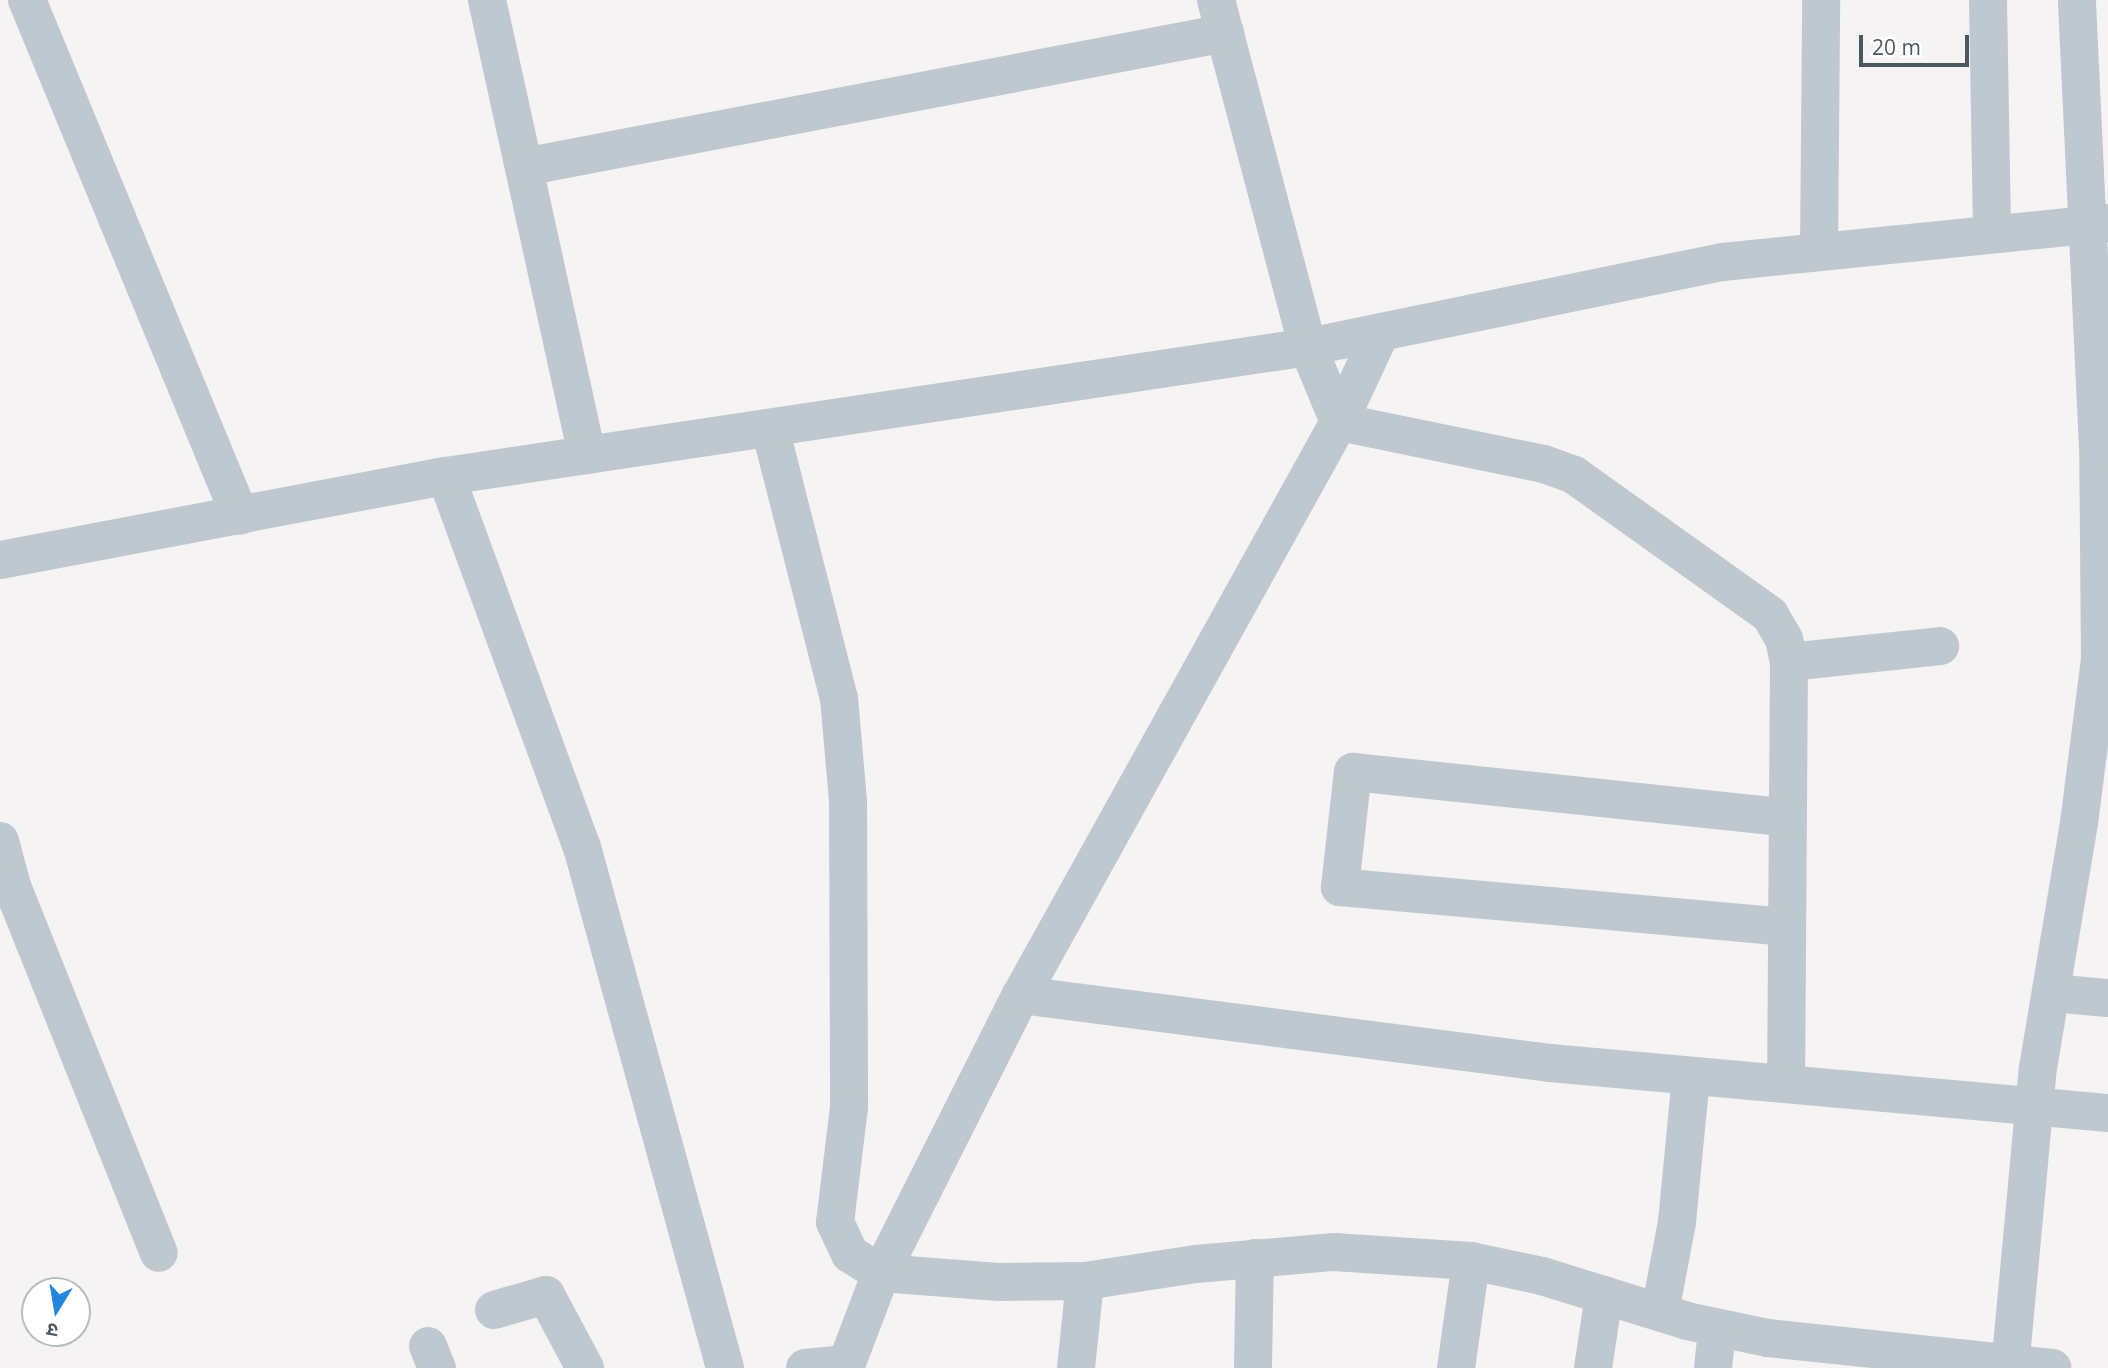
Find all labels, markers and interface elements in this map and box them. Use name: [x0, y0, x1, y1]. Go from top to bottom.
scale bar: [1863, 21, 1973, 65]
text: 20 m: [1872, 33, 1921, 61]
north arrow: [21, 1277, 91, 1347]
text: उ: [44, 1317, 60, 1344]

